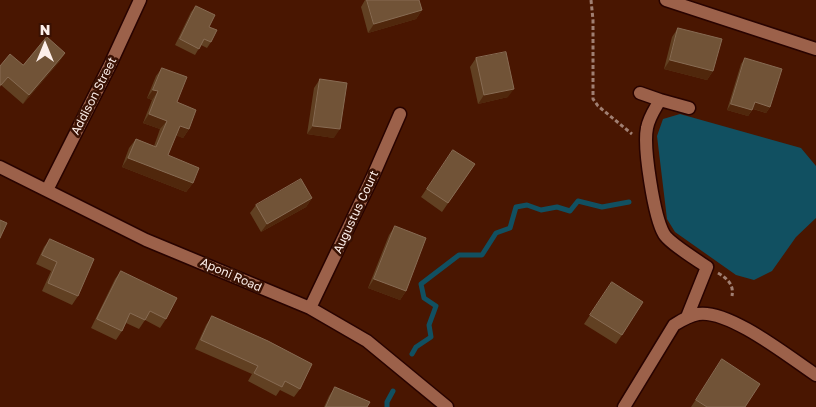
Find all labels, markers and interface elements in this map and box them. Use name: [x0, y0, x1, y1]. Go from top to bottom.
north arrow: [20, 20, 70, 70]
text: N: [40, 21, 50, 38]
street label: Addison Street: [68, 55, 120, 137]
street label: Augustus Court: [330, 168, 382, 256]
street label: Aponi Road: [198, 255, 264, 295]

